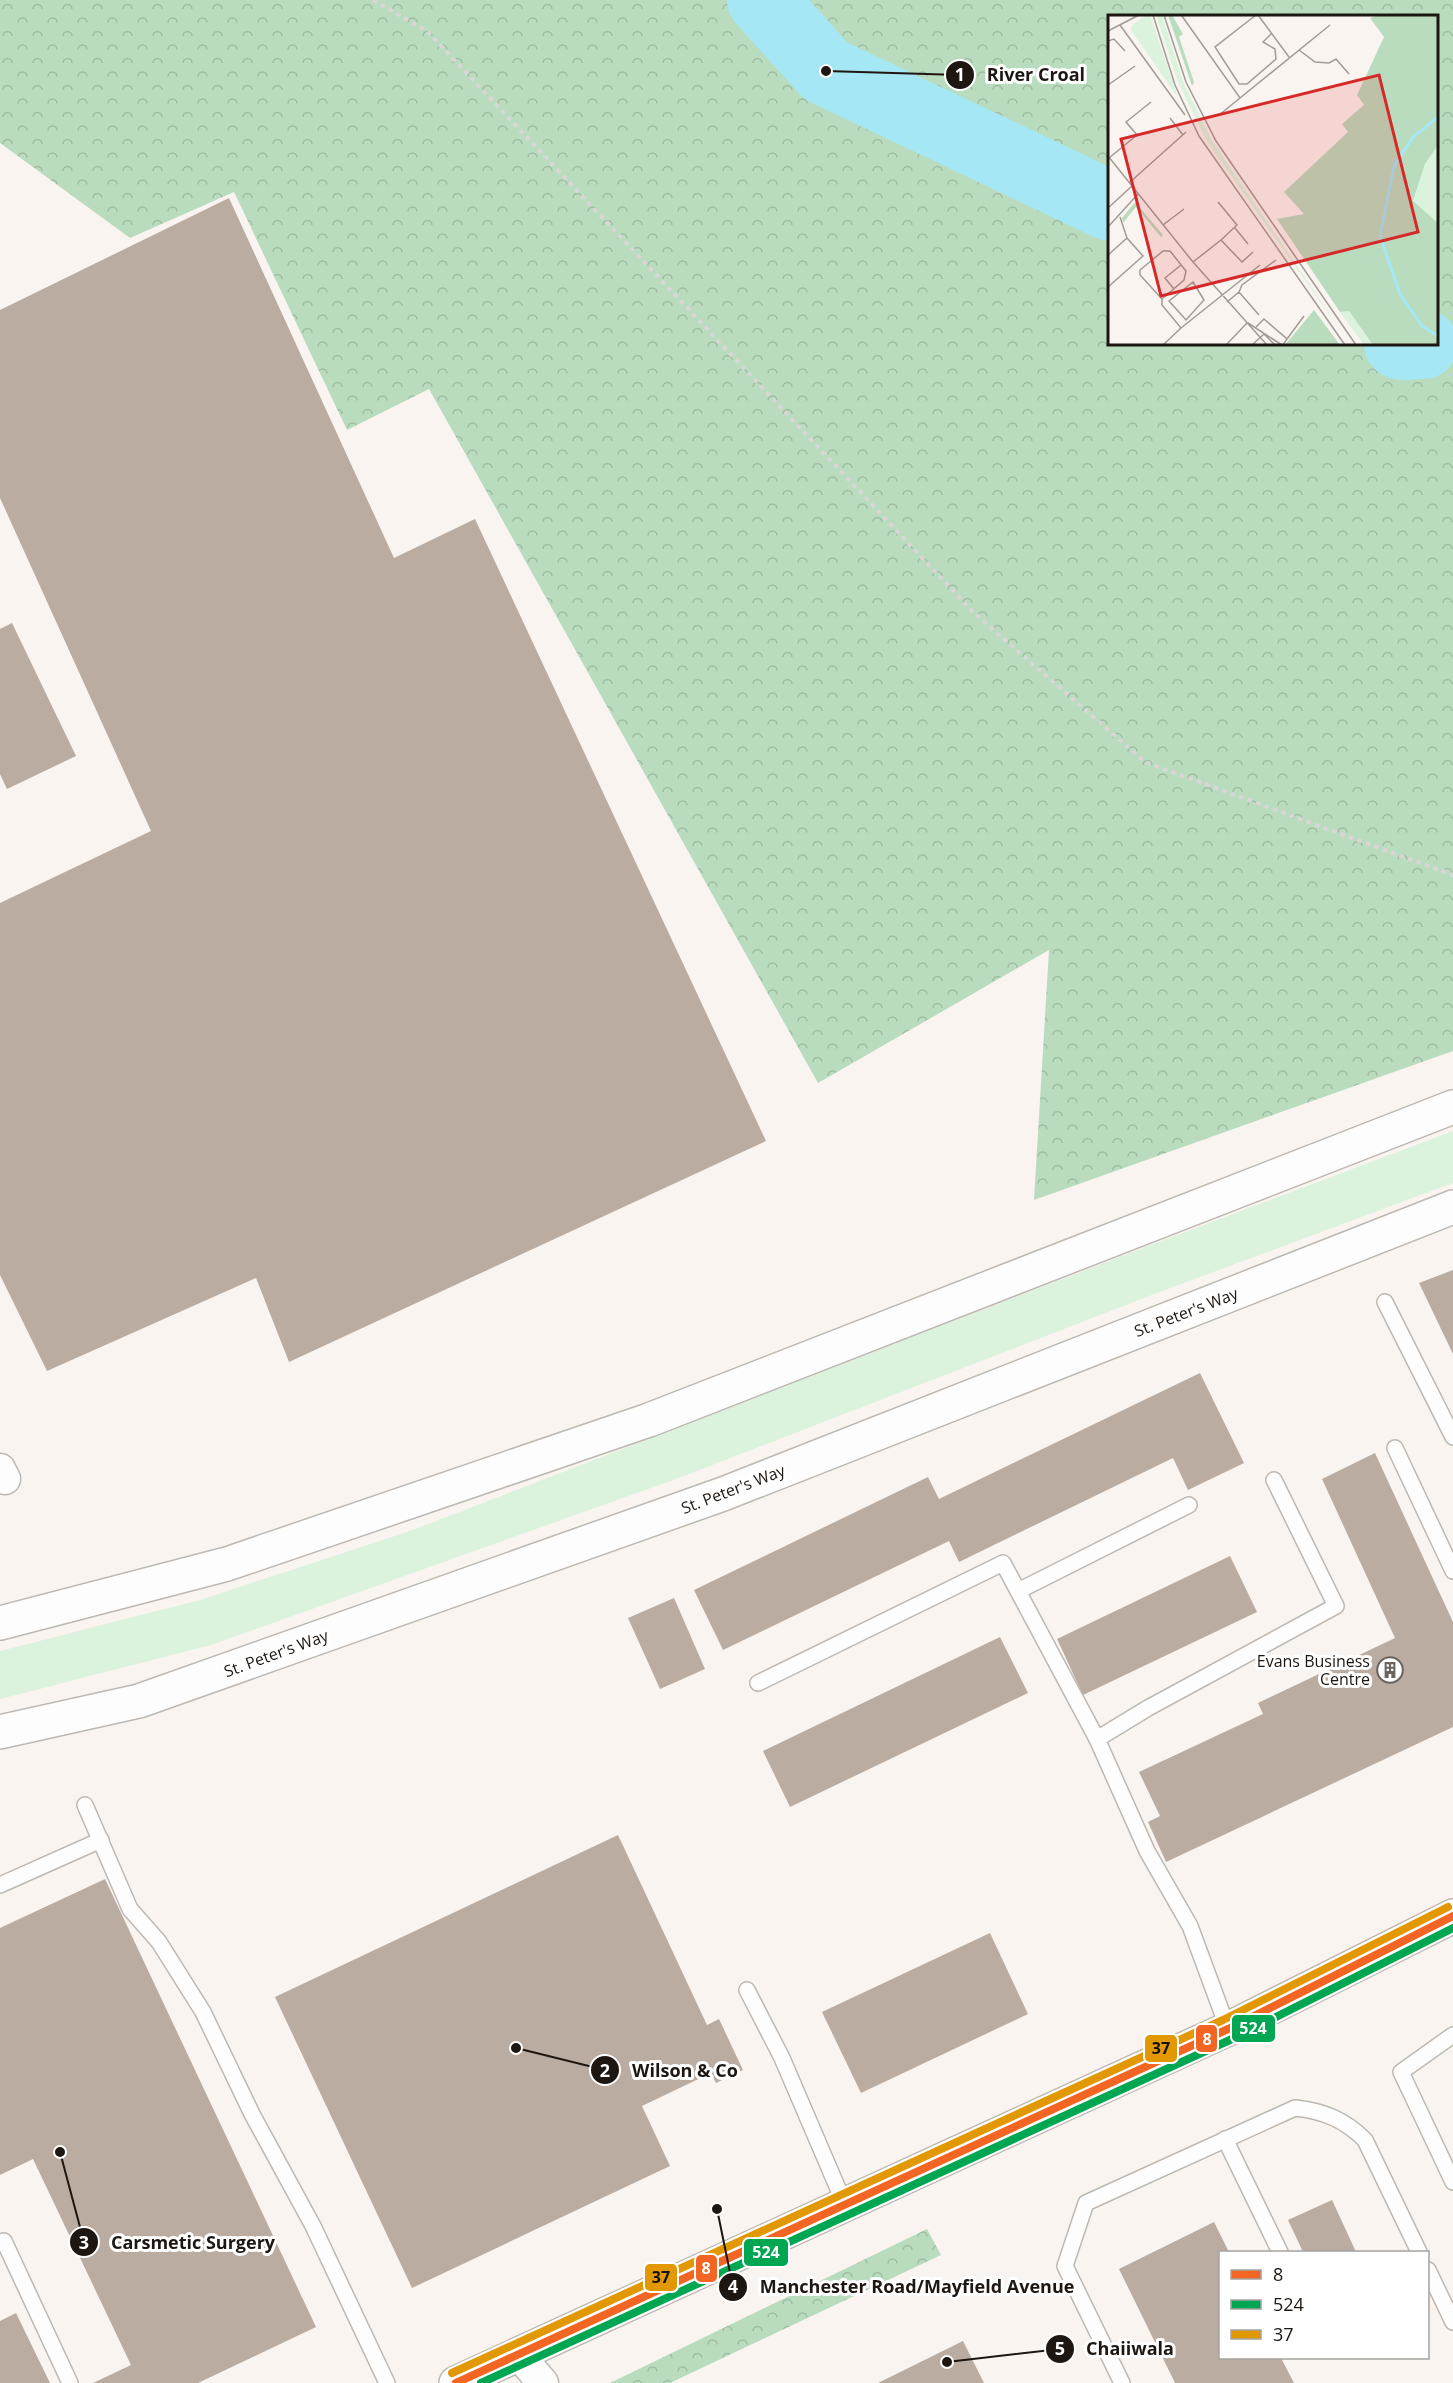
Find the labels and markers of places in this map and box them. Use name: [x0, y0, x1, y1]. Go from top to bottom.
callout: River Croal: [945, 57, 1097, 93]
place label: Evans Business Centre: [1257, 1650, 1370, 1690]
building icon: Evans Business Centre: [1375, 1655, 1405, 1685]
callout: Wilson & Co: [590, 2052, 750, 2088]
callout: Carsmetic Surgery: [69, 2224, 287, 2260]
callout: Manchester Road/Mayfield Avenue: [718, 2269, 1087, 2305]
callout: Chaiiwala: [1045, 2331, 1186, 2367]

